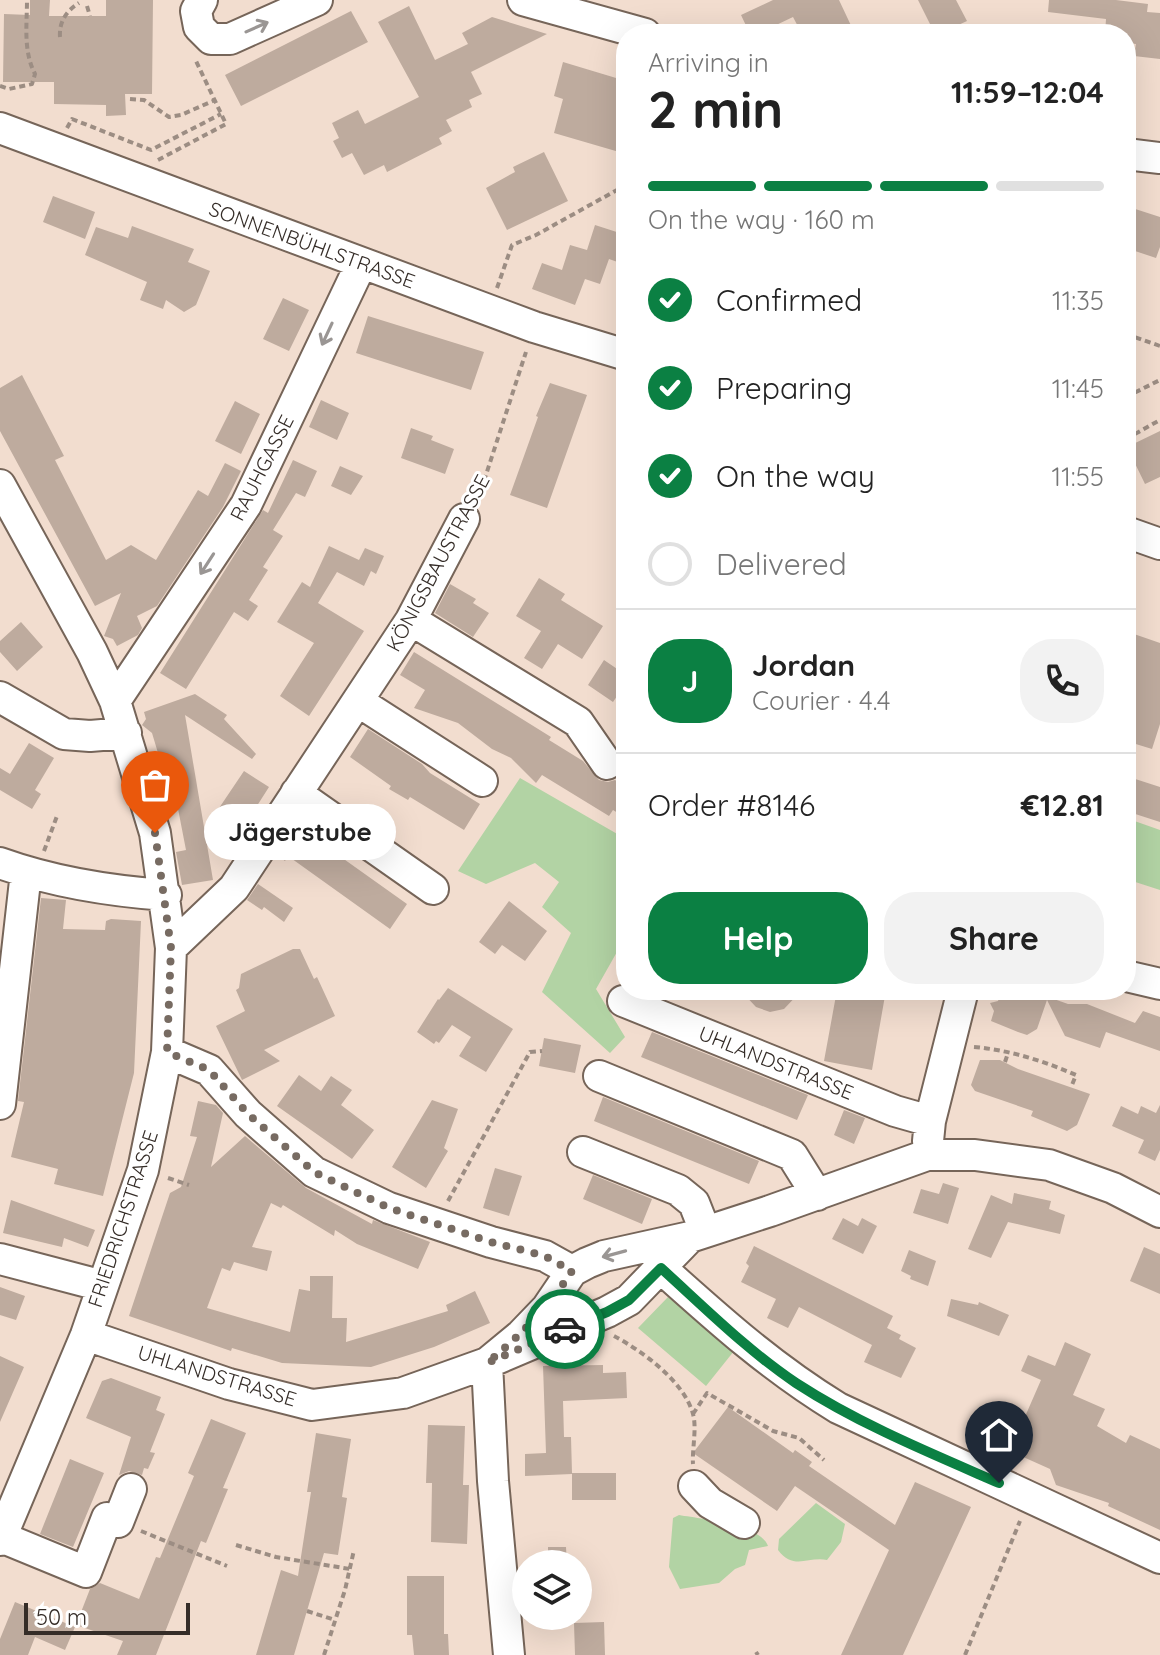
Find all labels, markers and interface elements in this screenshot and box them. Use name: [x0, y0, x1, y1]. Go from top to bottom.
one-way arrow: [245, 19, 269, 34]
text: Arriving in: [648, 46, 769, 79]
text: 11:59–12:04: [951, 73, 1104, 111]
text: 2 min: [648, 76, 783, 141]
street label: SONNENBÜHLSTRASSE: [206, 196, 419, 293]
text: On the way · 160 m: [648, 203, 875, 236]
icon: check: [648, 278, 692, 322]
text: Confirmed: [716, 281, 862, 319]
text: 11:35: [1052, 284, 1104, 317]
one-way arrow: [319, 322, 334, 346]
icon: check: [648, 366, 692, 410]
text: Preparing: [716, 369, 852, 407]
text: 11:45: [1052, 372, 1104, 405]
street label: RAUHGASSE: [224, 411, 299, 525]
icon: check: [648, 454, 692, 498]
text: On the way: [716, 457, 875, 495]
text: 11:55: [1052, 460, 1104, 493]
street label: KÖNIGSBAUSTRASSE: [380, 470, 495, 656]
text: Delivered: [716, 545, 847, 583]
one-way arrow: [199, 552, 215, 575]
button: phone: [1020, 639, 1104, 723]
text: Jordan: [752, 646, 855, 684]
text: J: [682, 662, 698, 700]
text: Courier · 4.4: [752, 684, 890, 717]
pin: [121, 751, 189, 833]
icon: bag: [133, 763, 177, 807]
text: Order #8146: [648, 786, 815, 824]
text: €12.81: [1021, 786, 1104, 824]
callout: Jägerstube: [203, 805, 395, 861]
text: Jägerstube: [228, 815, 372, 848]
button: Help: [648, 892, 868, 984]
button: Share: [884, 892, 1104, 984]
street label: UHLANDSTRASSE: [695, 1020, 857, 1105]
street label: FRIEDRICHSTRASSE: [82, 1127, 163, 1311]
one-way arrow: [602, 1247, 628, 1262]
courier: [525, 1289, 605, 1369]
icon: car: [543, 1307, 587, 1351]
street label: UHLANDSTRASSE: [135, 1339, 300, 1412]
pin: [965, 1401, 1033, 1483]
icon: home: [977, 1413, 1021, 1457]
map controls: [512, 1550, 592, 1630]
button: layers: [512, 1550, 592, 1630]
scale bar: [24, 1599, 190, 1635]
text: 50 m: [36, 1603, 87, 1631]

